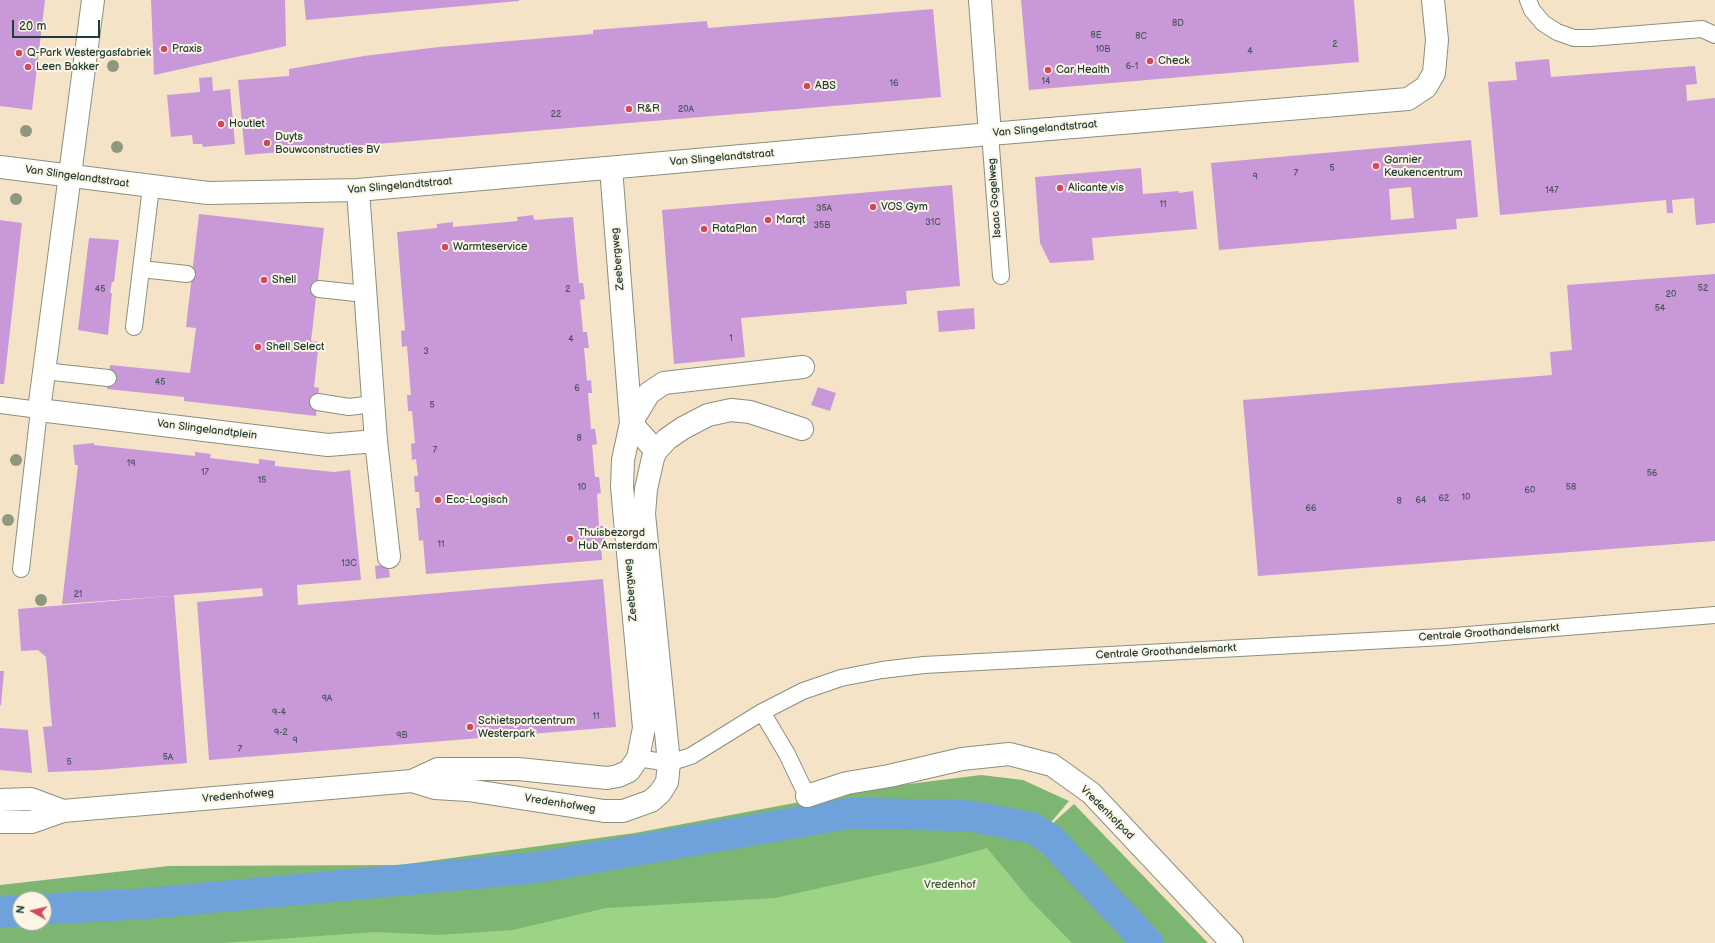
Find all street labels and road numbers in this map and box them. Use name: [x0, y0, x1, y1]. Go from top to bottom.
street label: Van Slingelandtstraat: [992, 118, 1098, 140]
street label: Van Slingelandtstraat: [669, 147, 775, 169]
street label: Isaac Gogelweg: [986, 158, 1004, 238]
street label: Van Slingelandtstraat: [24, 163, 130, 191]
street label: Van Slingelandtstraat: [347, 175, 453, 197]
street label: Zeebergweg: [609, 227, 627, 291]
street label: Van Slingelandtplein: [156, 417, 258, 443]
street label: Zeebergweg: [622, 558, 640, 622]
street label: Centrale Groothandelsmarkt: [1418, 621, 1560, 645]
street label: Centrale Groothandelsmarkt: [1095, 642, 1237, 662]
street label: Vredenhofpad: [1077, 783, 1137, 843]
street label: Vredenhofweg: [202, 786, 274, 806]
street label: Vredenhofweg: [523, 792, 597, 816]

